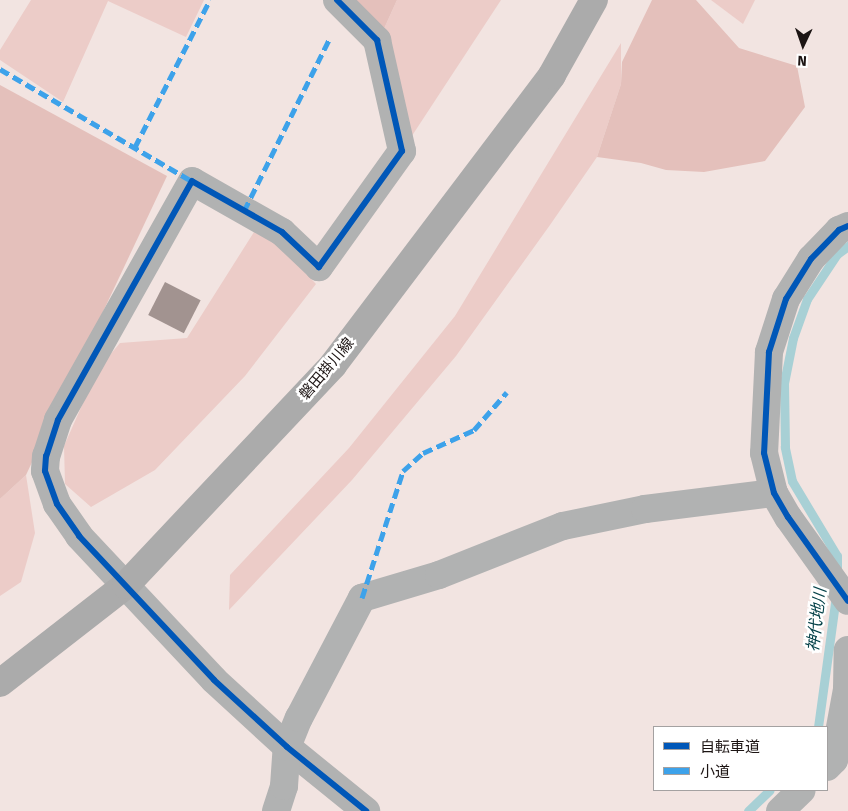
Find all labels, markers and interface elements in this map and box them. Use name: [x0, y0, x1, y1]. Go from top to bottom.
north arrow: [778, 20, 828, 70]
text: N: [797, 52, 807, 69]
street label: 磐田掛川線: [296, 334, 358, 404]
water label: 神代地川: [804, 587, 830, 653]
legend: [653, 726, 828, 791]
text: 自転車道: [700, 738, 760, 756]
text: 小道: [700, 763, 730, 781]

